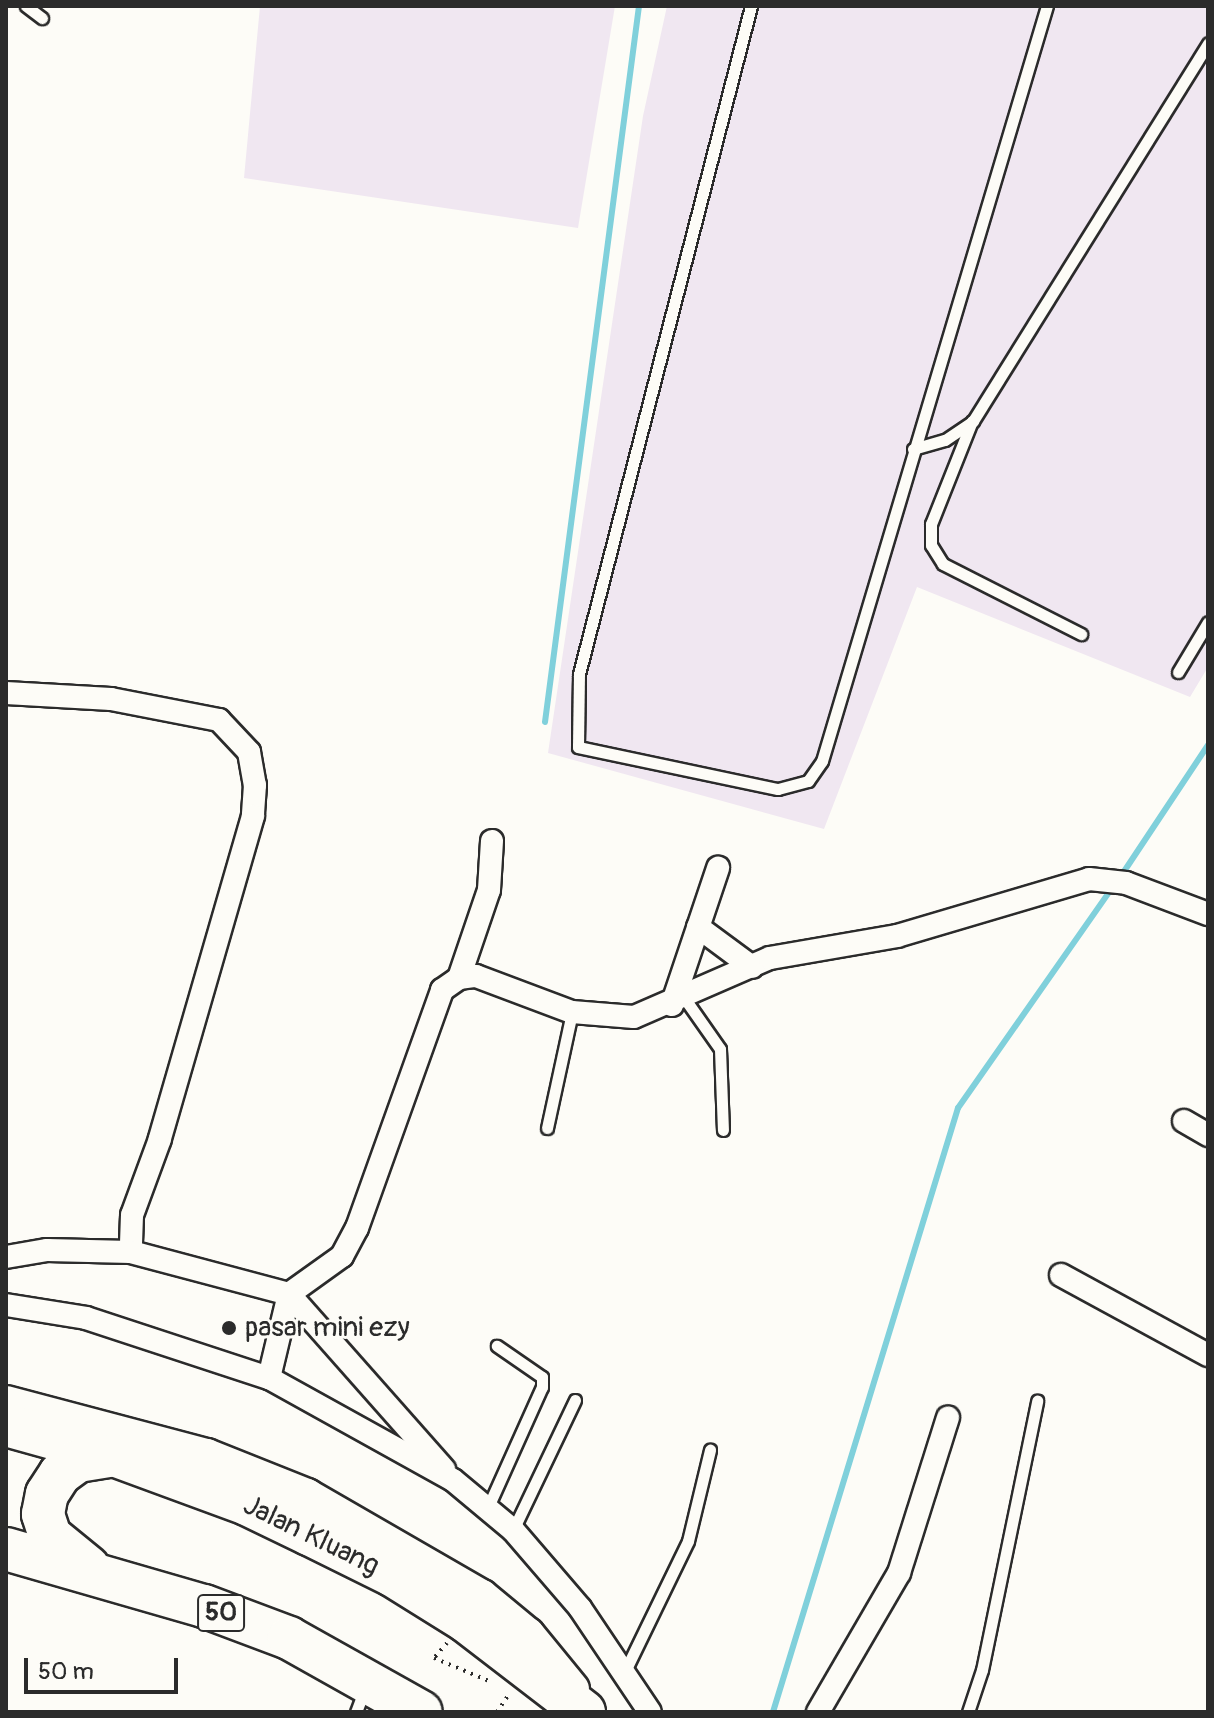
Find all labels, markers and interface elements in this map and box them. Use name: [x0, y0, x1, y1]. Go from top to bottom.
place label: pasar mini ezy: [245, 1311, 410, 1345]
marker: pasar mini ezy: [220, 1319, 238, 1337]
street label: Jalan Kluang: [238, 1489, 384, 1583]
road number: 50: [197, 1591, 245, 1635]
scale bar: [28, 1642, 182, 1692]
text: 50 m: [38, 1657, 94, 1686]

